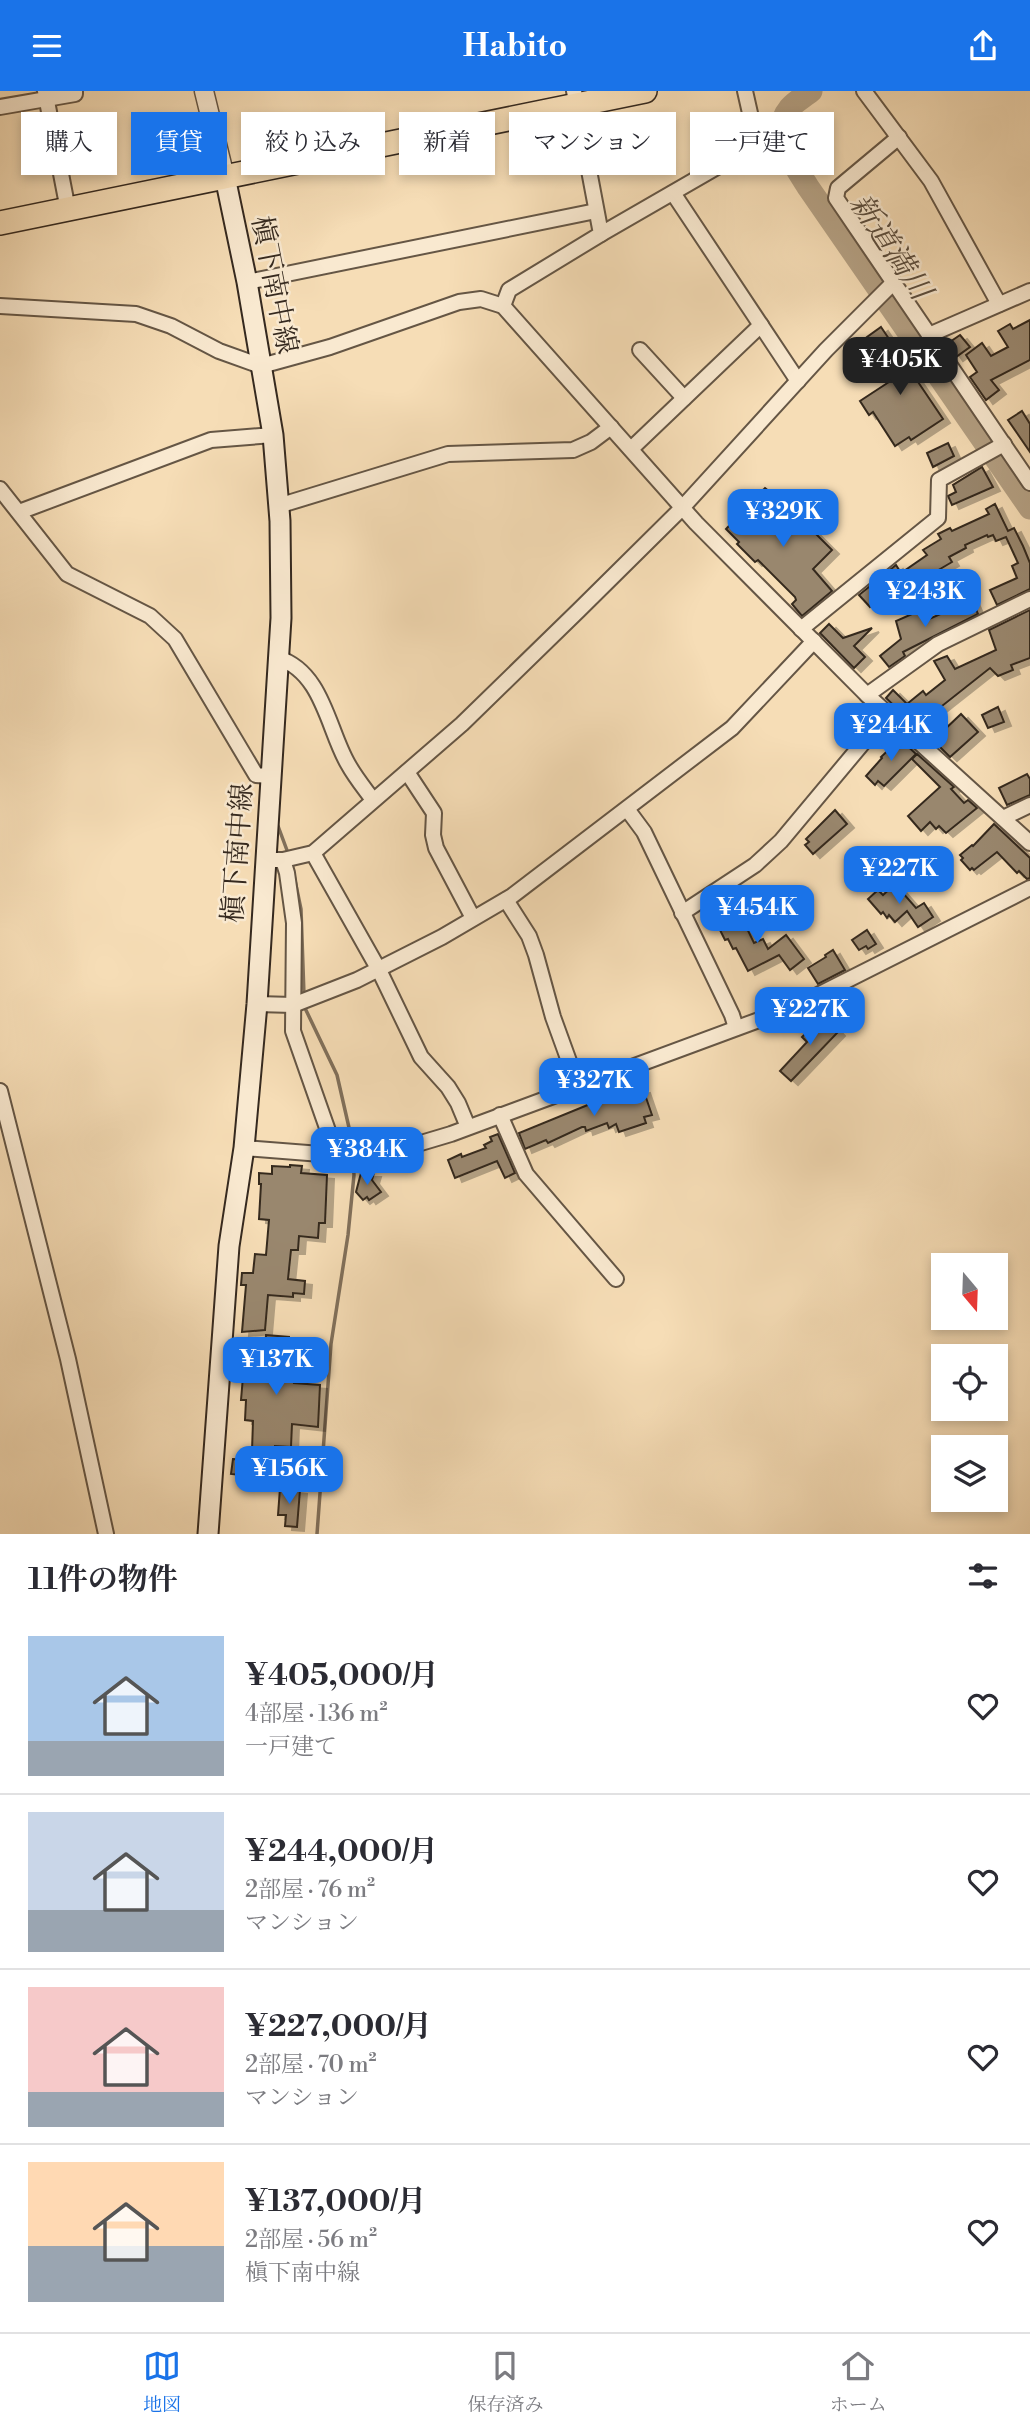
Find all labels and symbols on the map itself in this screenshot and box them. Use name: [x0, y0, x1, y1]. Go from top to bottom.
water label: 新道満川: [841, 187, 941, 310]
street label: 槇下南中線: [243, 213, 305, 357]
pin: ¥405K: [851, 337, 949, 397]
pin: ¥329K: [734, 489, 832, 549]
pin: ¥243K: [876, 569, 974, 629]
pin: ¥244K: [842, 703, 940, 763]
street label: 槇下南中線: [216, 782, 260, 924]
pin: ¥227K: [850, 847, 948, 906]
pin: ¥454K: [708, 885, 806, 945]
pin: ¥227K: [761, 988, 859, 1047]
pin: ¥327K: [545, 1059, 643, 1118]
pin: ¥384K: [318, 1127, 416, 1187]
north arrow: [931, 1253, 1008, 1330]
pin: ¥137K: [227, 1337, 325, 1397]
pin: ¥156K: [240, 1447, 338, 1506]

